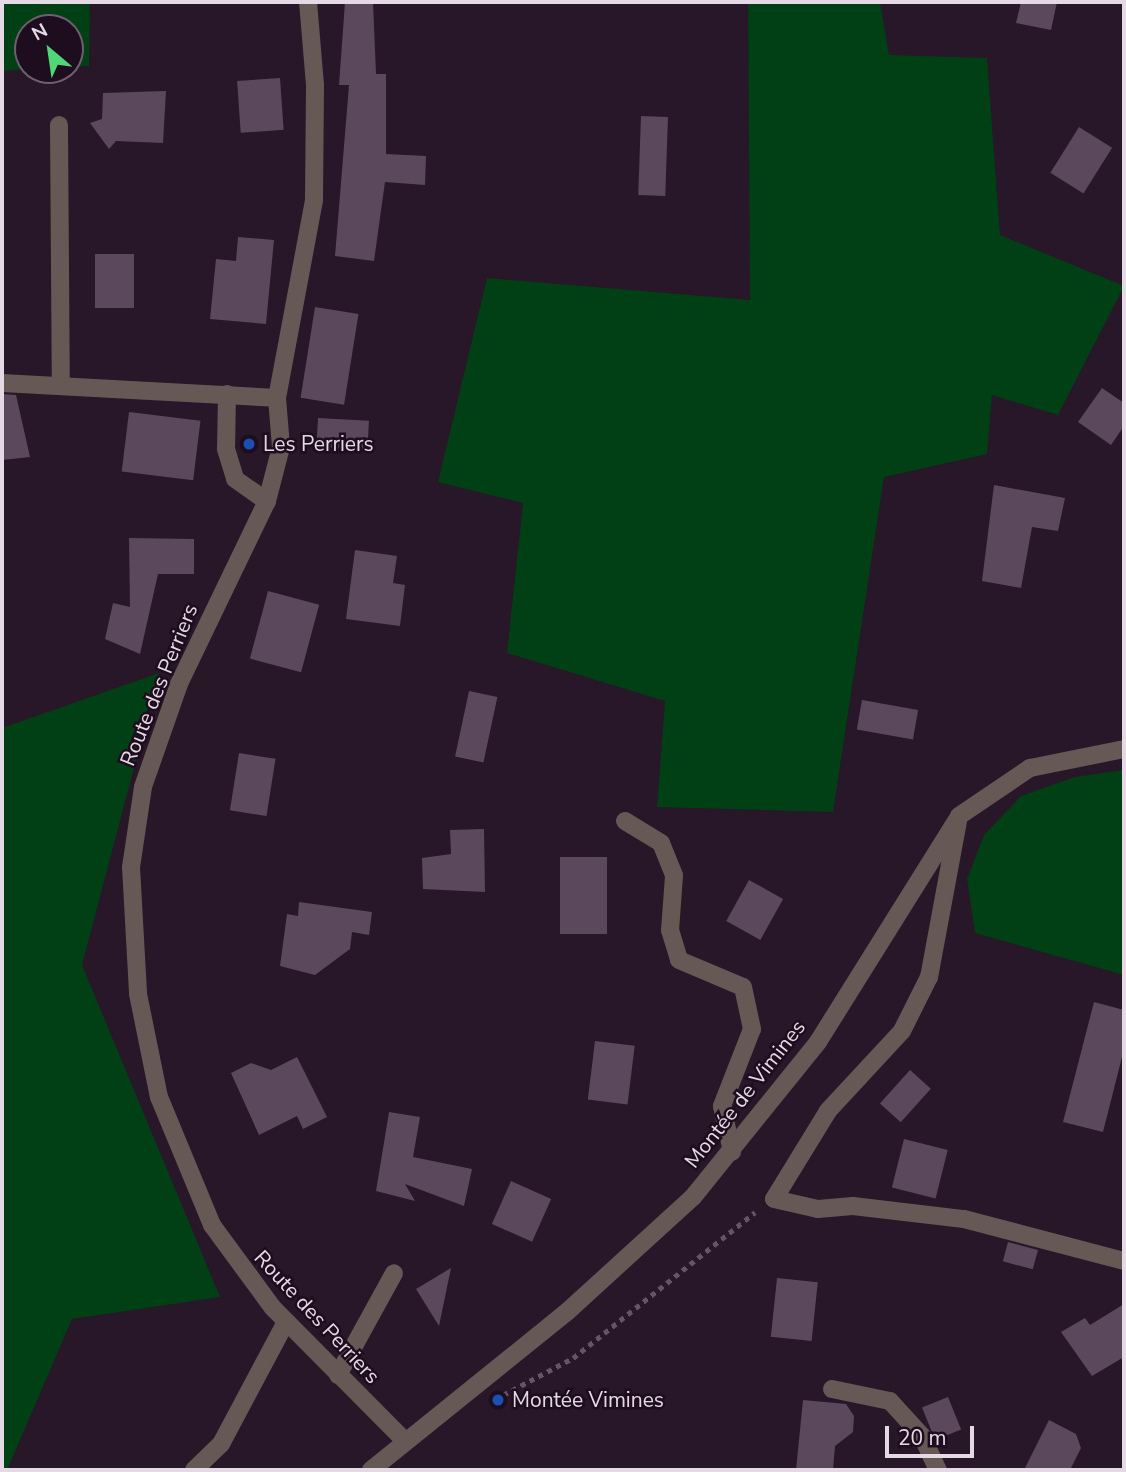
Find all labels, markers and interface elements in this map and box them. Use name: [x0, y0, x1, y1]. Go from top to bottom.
north arrow: [14, 14, 84, 84]
text: N: [27, 18, 52, 47]
place label: Les Perriers: [263, 431, 374, 457]
marker: Les Perriers: [241, 436, 257, 452]
street label: Route des Perriers: [115, 600, 203, 770]
street label: Montée de Vimines: [679, 1015, 811, 1173]
street label: Route des Perriers: [249, 1245, 385, 1389]
place label: Montée Vimines: [512, 1387, 664, 1413]
marker: Montée Vimines: [490, 1392, 506, 1408]
scale bar: [888, 1412, 977, 1456]
text: 20 m: [898, 1424, 947, 1452]

